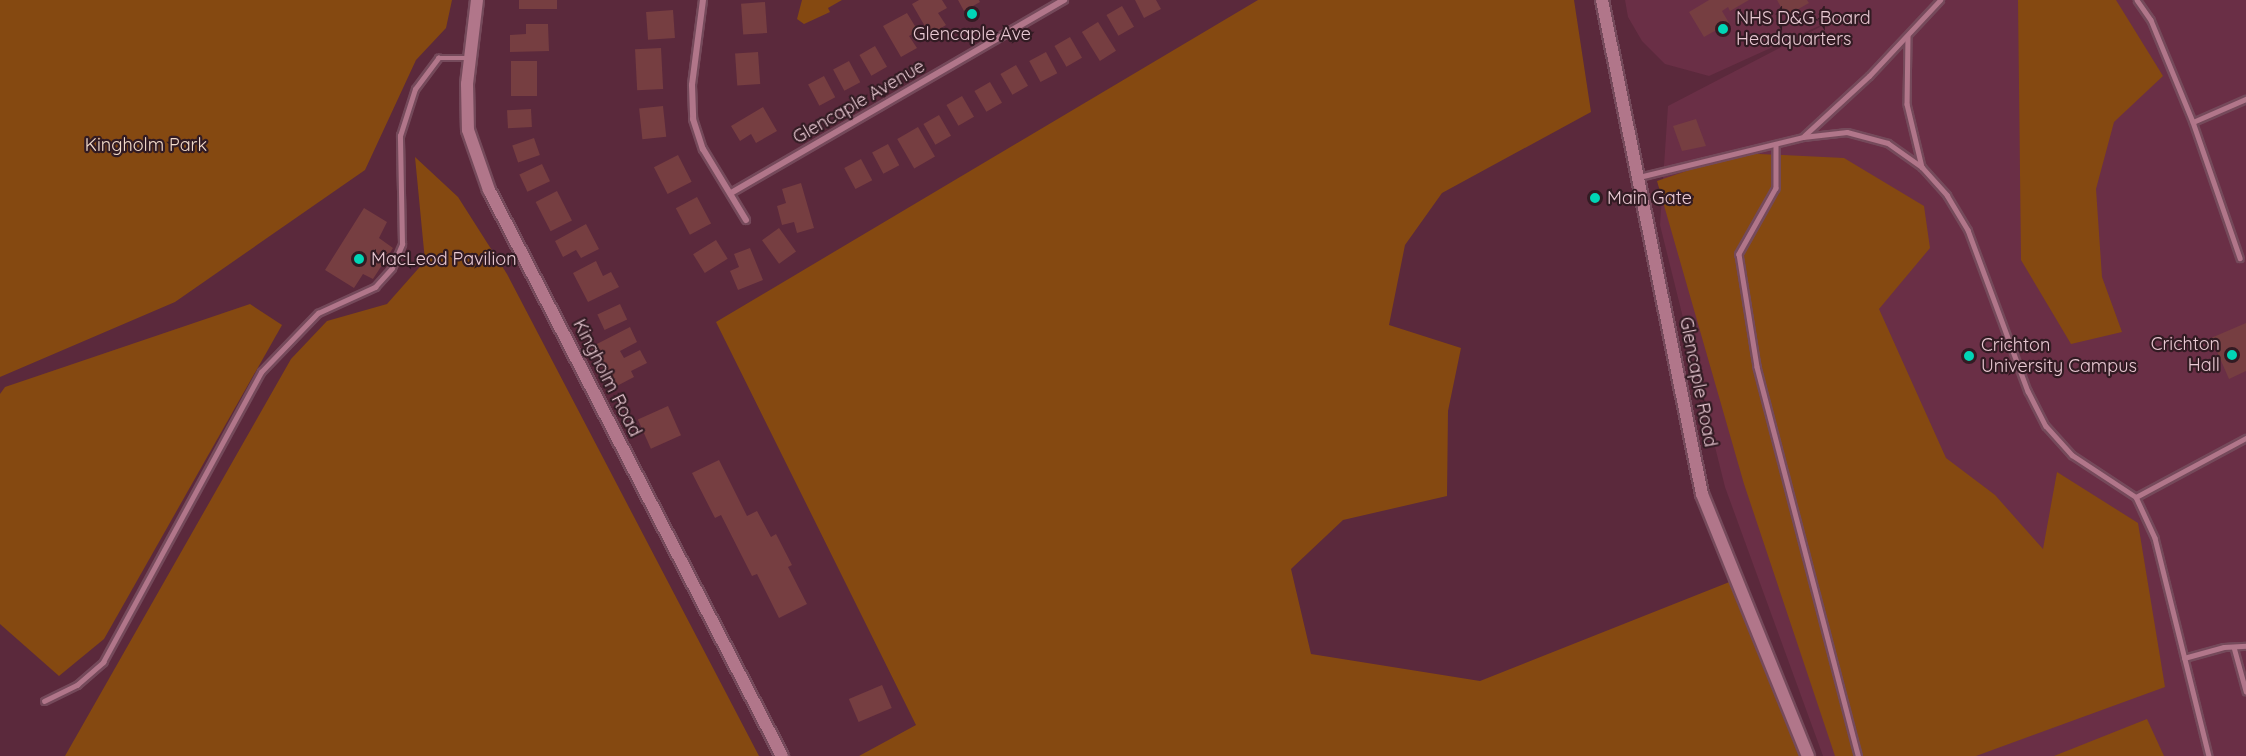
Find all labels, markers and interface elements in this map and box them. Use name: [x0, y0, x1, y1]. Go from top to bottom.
marker: Glencaple Ave: [965, 7, 979, 21]
place label: NHS D&G Board Headquarters: [1736, 8, 1871, 50]
marker: NHS D&G Board Headquarters: [1714, 20, 1732, 38]
place label: Glencaple Ave: [913, 23, 1031, 45]
street label: Glencaple Avenue: [789, 55, 929, 149]
park label: Kingholm Park: [85, 134, 207, 156]
place label: Main Gate: [1607, 187, 1692, 209]
marker: Main Gate: [1588, 191, 1602, 205]
place label: MacLeod Pavilion: [371, 248, 517, 270]
marker: MacLeod Pavilion: [352, 252, 366, 266]
street label: Glencaple Road: [1675, 315, 1721, 449]
street label: Kingholm Road: [568, 316, 646, 440]
place label: Crichton Hall: [2151, 334, 2220, 376]
place label: Crichton University Campus: [1981, 335, 2137, 378]
marker: Crichton Hall: [2225, 348, 2239, 362]
marker: Crichton University Campus: [1962, 349, 1976, 363]

